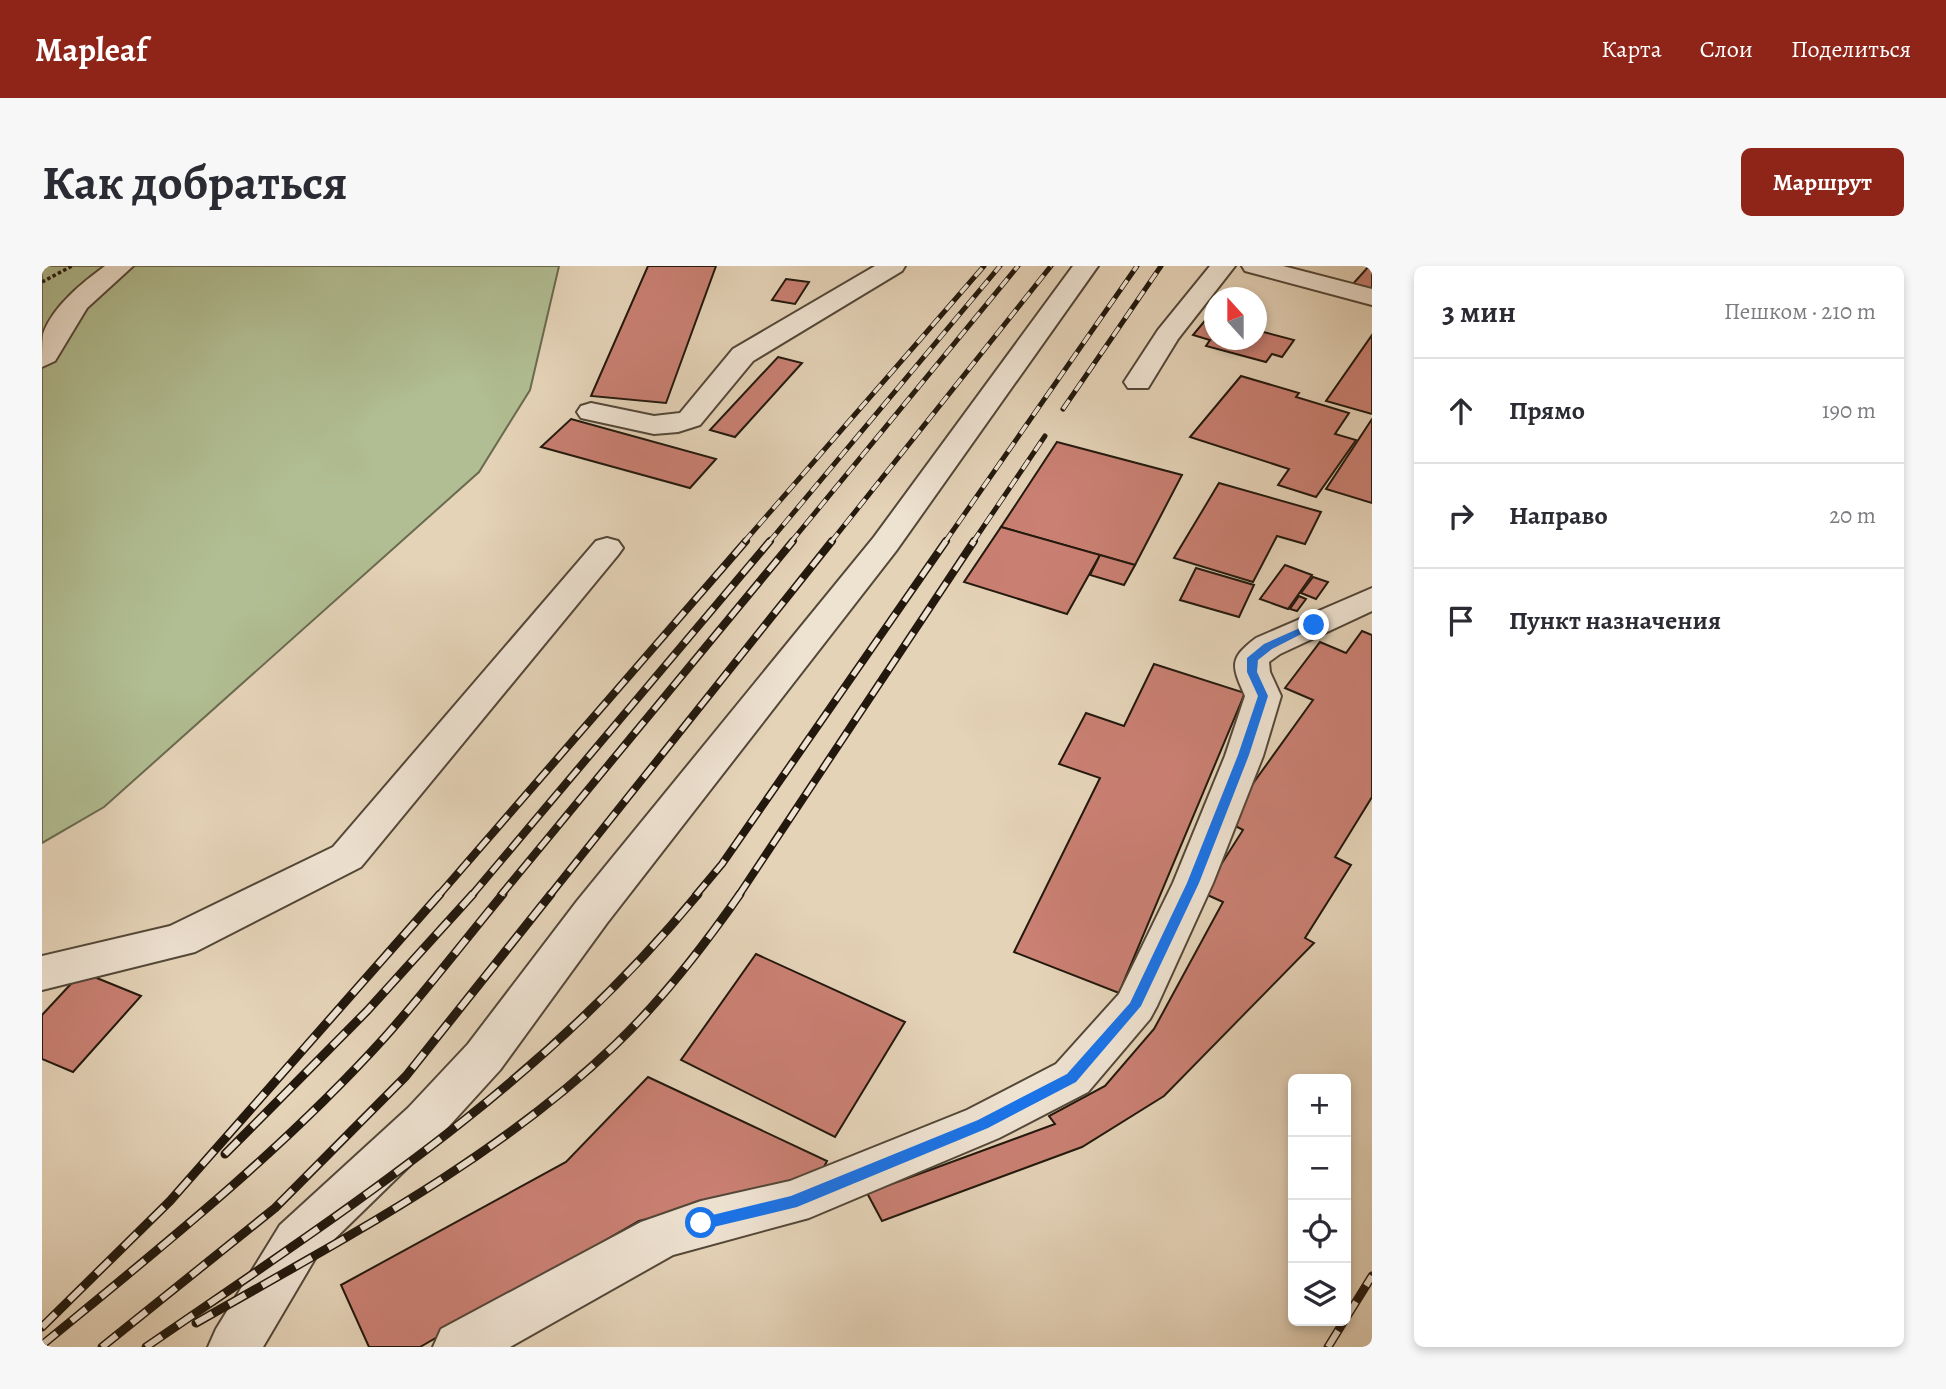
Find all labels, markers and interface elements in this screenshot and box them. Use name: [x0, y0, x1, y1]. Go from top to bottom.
text: Mapleaf: [35, 27, 147, 72]
text: Карта: [1601, 33, 1662, 65]
text: Слои: [1700, 33, 1753, 65]
text: Поделиться: [1791, 33, 1911, 65]
button: Маршрут: [1741, 148, 1904, 216]
text: Как добраться: [42, 149, 348, 216]
north arrow: [1204, 287, 1267, 350]
text: 3 мин: [1442, 292, 1516, 332]
text: Пешком · 210 m: [1724, 296, 1876, 327]
icon: ahead: [1442, 392, 1480, 430]
text: Прямо: [1509, 393, 1585, 428]
text: 190 m: [1822, 395, 1876, 426]
icon: right: [1442, 497, 1480, 535]
text: Направо: [1509, 498, 1608, 533]
text: 20 m: [1829, 500, 1876, 531]
icon: arrive: [1442, 602, 1480, 640]
text: Пункт назначения: [1509, 603, 1721, 638]
route end: [1298, 609, 1329, 640]
map controls: [1288, 1074, 1351, 1326]
button: +: [1288, 1074, 1351, 1137]
button: −: [1288, 1137, 1351, 1200]
button: locate: [1288, 1200, 1351, 1263]
route start: [685, 1207, 716, 1238]
button: layers: [1288, 1263, 1351, 1326]

